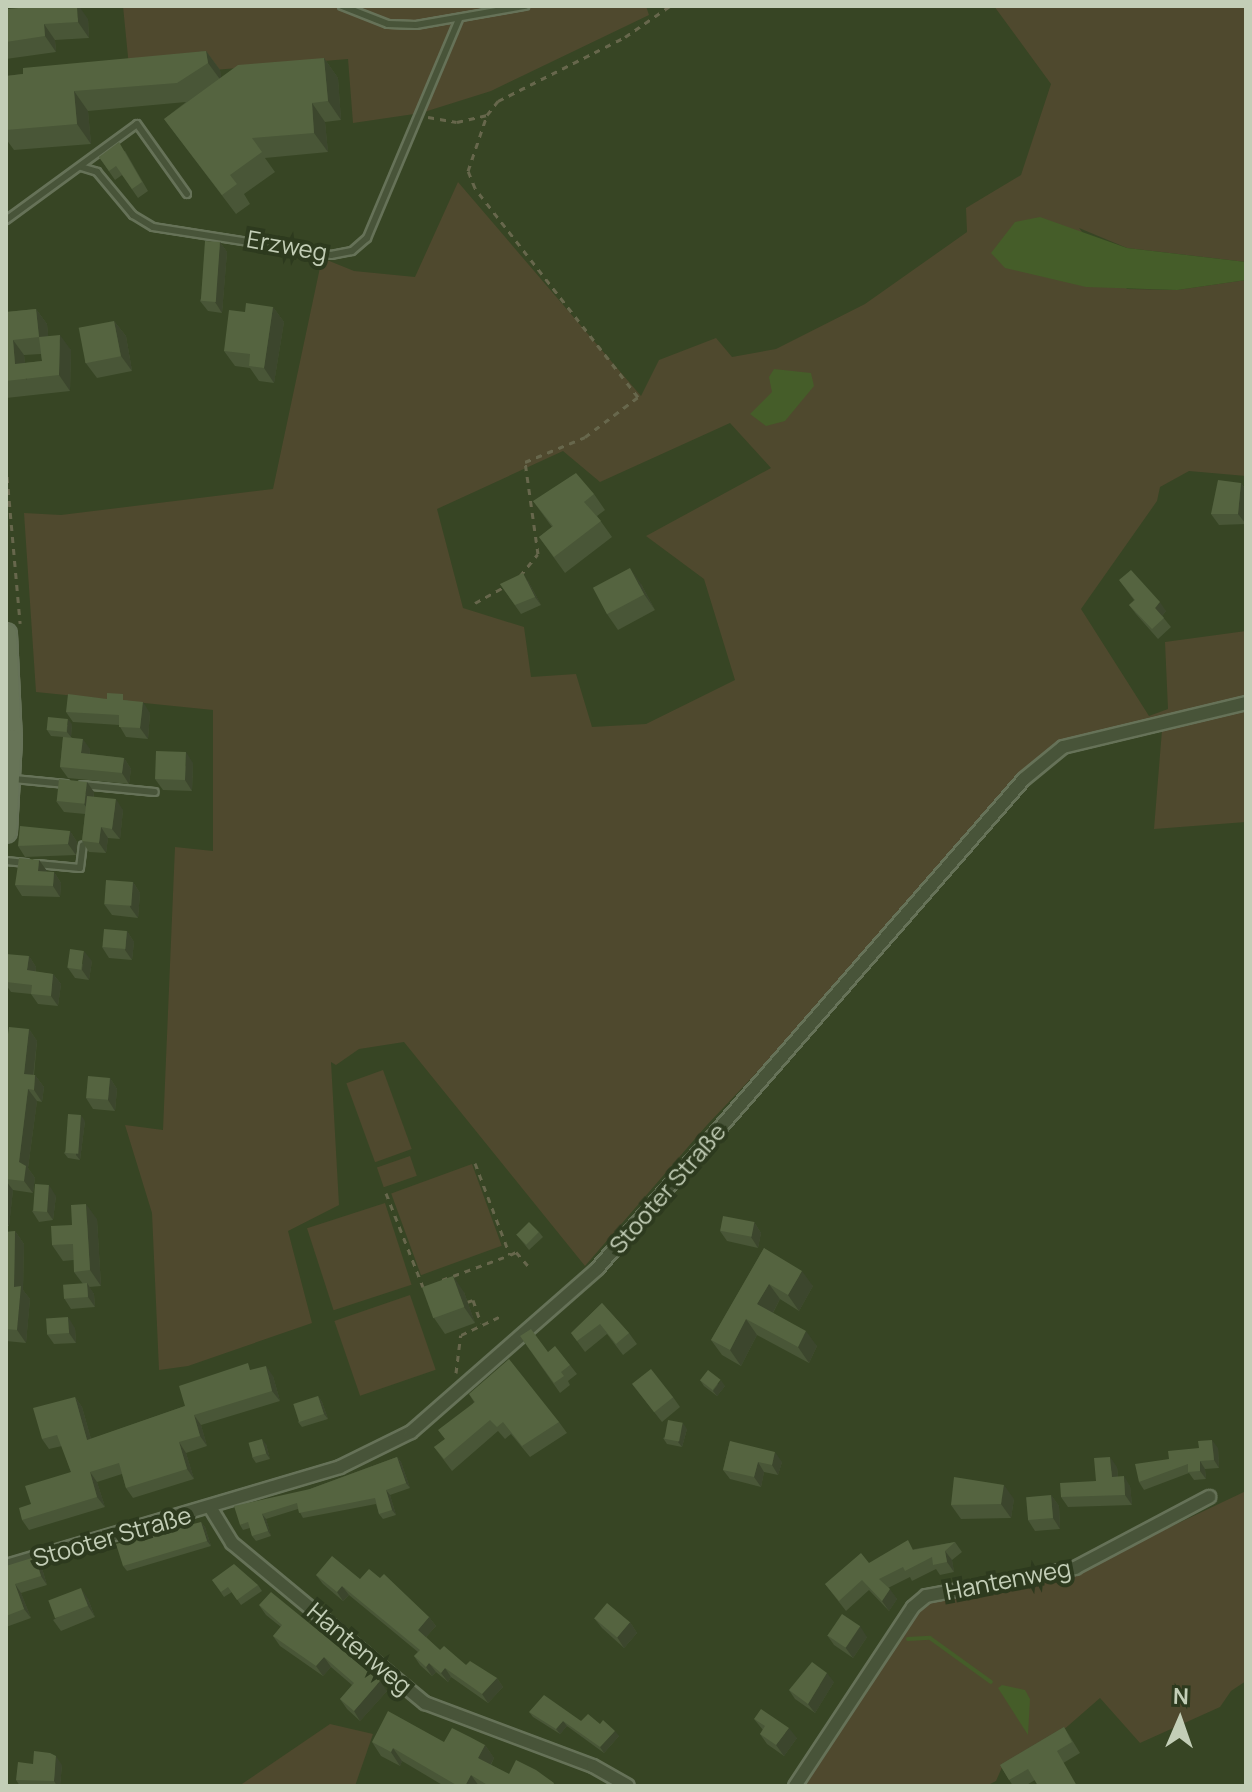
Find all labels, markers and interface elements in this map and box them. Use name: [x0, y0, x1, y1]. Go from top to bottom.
street label: Erzweg: [245, 224, 329, 266]
street label: Stooter Straße: [603, 1117, 731, 1259]
street label: Stooter Straße: [30, 1500, 194, 1572]
street label: Hantenweg: [943, 1553, 1073, 1605]
street label: Hantenweg: [302, 1596, 418, 1700]
north arrow: [1140, 1680, 1220, 1760]
text: N: [1172, 1681, 1189, 1711]

